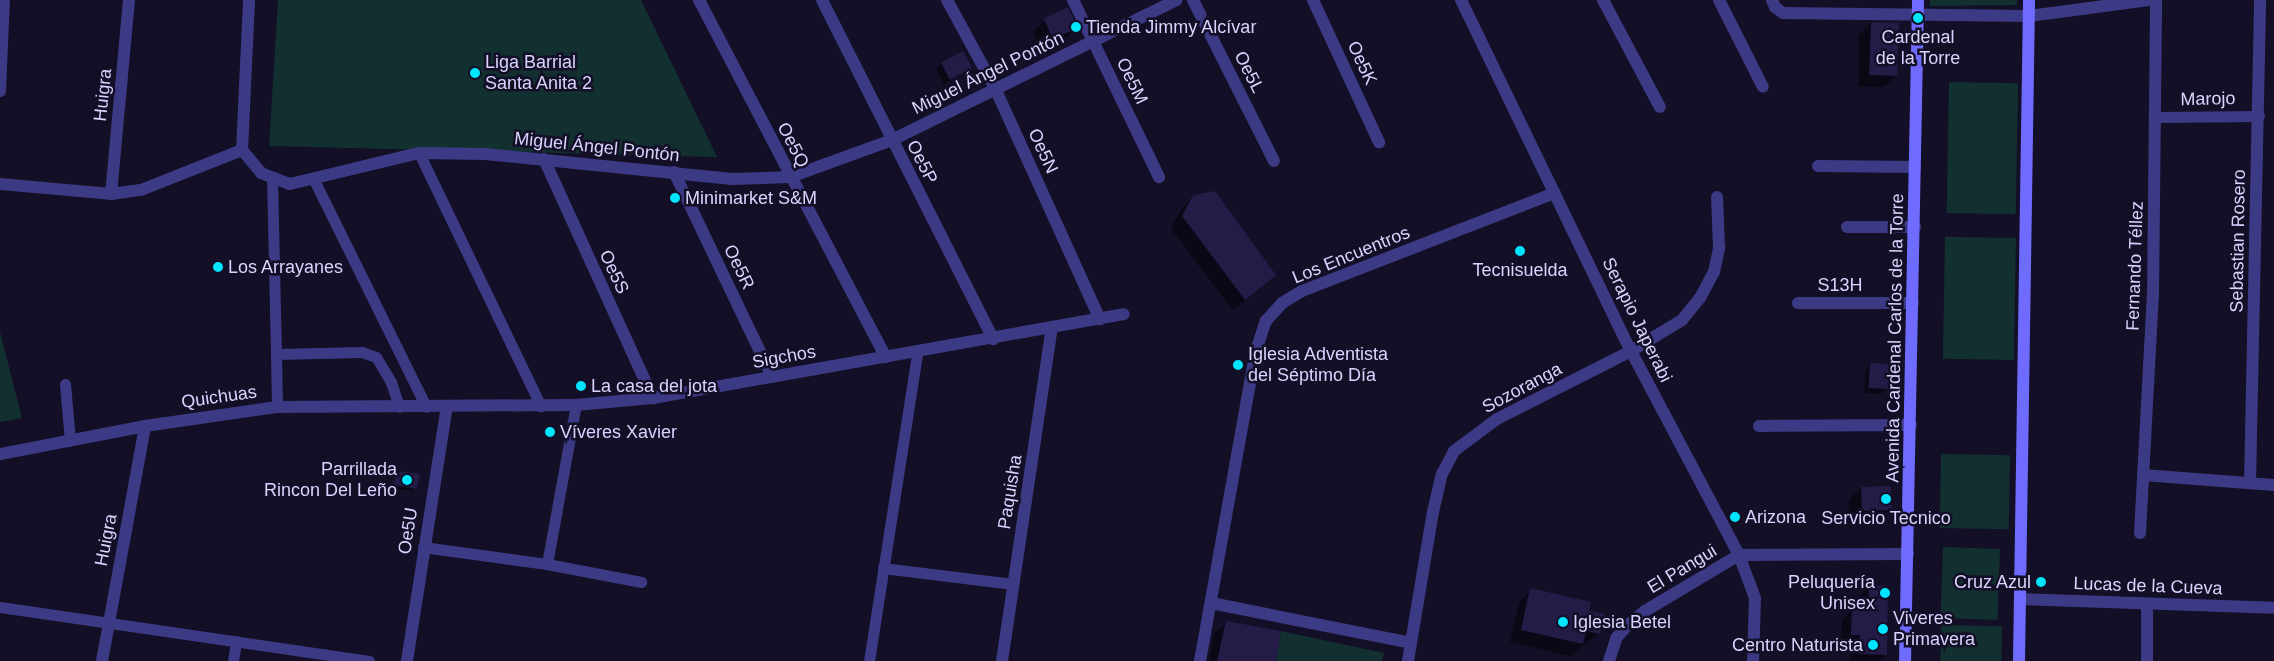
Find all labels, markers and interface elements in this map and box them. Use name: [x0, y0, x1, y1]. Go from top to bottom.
marker: Cardenal de la Torre: [1911, 11, 1925, 25]
place label: Tienda Jimmy Alcívar: [1086, 16, 1257, 38]
marker: Tienda Jimmy Alcívar: [1070, 21, 1082, 33]
street label: Miguel Ángel Pontón: [909, 27, 1067, 119]
place label: Cardenal de la Torre: [1875, 27, 1961, 70]
street label: Oe5K: [1342, 38, 1382, 88]
street label: Oe5L: [1229, 47, 1269, 97]
place label: Liga Barrial Santa Anita 2: [485, 52, 593, 94]
street label: Oe5M: [1112, 54, 1152, 108]
marker: Liga Barrial Santa Anita 2: [469, 67, 481, 79]
street label: Huigra: [89, 68, 117, 122]
street label: Marojo: [2180, 88, 2236, 110]
street label: Oe5Q: [772, 119, 814, 171]
street label: Oe5N: [1023, 125, 1063, 177]
street label: Miguel Ángel Pontón: [513, 128, 681, 166]
street label: Oe5P: [902, 137, 942, 187]
street label: Sebastian Rosero: [2226, 169, 2250, 313]
place label: Minimarket S&M: [685, 187, 817, 209]
marker: Minimarket S&M: [669, 192, 681, 204]
street label: Avenida Cardenal Carlos de la Torre: [1882, 193, 1908, 483]
street label: Fernando Téllez: [2122, 201, 2148, 331]
street label: Los Encuentros: [1289, 222, 1413, 288]
street label: Oe5R: [719, 241, 759, 293]
marker: Tecnisuelda: [1514, 245, 1526, 257]
street label: Oe5S: [594, 247, 634, 297]
street label: Serapio Japerabi: [1597, 254, 1677, 386]
place label: Los Arrayanes: [228, 256, 344, 278]
place label: Tecnisuelda: [1472, 259, 1568, 281]
marker: Los Arrayanes: [212, 261, 224, 273]
street label: S13H: [1817, 274, 1863, 296]
street label: Sigchos: [751, 341, 817, 373]
place label: Iglesia Adventista del Séptimo Día: [1248, 344, 1389, 386]
street label: Sozoranga: [1478, 358, 1566, 418]
marker: Iglesia Adventista del Séptimo Día: [1232, 359, 1244, 371]
place label: La casa del jota: [591, 375, 717, 397]
marker: La casa del jota: [575, 380, 587, 392]
street label: Quichuas: [180, 381, 258, 413]
place label: Víveres Xavier: [560, 421, 677, 443]
marker: Víveres Xavier: [544, 426, 556, 438]
street label: Paquisha: [993, 453, 1027, 531]
place label: Parrillada Rincon Del Leño: [264, 459, 397, 502]
marker: Parrillada Rincon Del Leño: [401, 474, 413, 486]
marker: Servicio Tecnico: [1880, 493, 1892, 505]
street label: Oe5U: [394, 506, 422, 556]
place label: Arizona: [1745, 506, 1806, 528]
place label: Servicio Tecnico: [1821, 507, 1951, 529]
marker: Arizona: [1729, 511, 1741, 523]
street label: Huigra: [90, 512, 122, 568]
street label: El Pangui: [1643, 540, 1721, 598]
place label: Cruz Azul: [1953, 571, 2031, 593]
place label: Peluquería Unisex: [1788, 572, 1875, 614]
street label: Lucas de la Cueva: [2073, 573, 2223, 599]
marker: Cruz Azul: [2035, 576, 2047, 588]
marker: Peluquería Unisex: [1879, 587, 1891, 599]
place label: Viveres Primavera: [1893, 608, 1975, 650]
place label: Iglesia Betel: [1573, 611, 1671, 633]
marker: Iglesia Betel: [1557, 616, 1569, 628]
marker: Viveres Primavera: [1877, 623, 1889, 635]
place label: Centro Naturista: [1732, 634, 1863, 656]
marker: Centro Naturista: [1867, 639, 1879, 651]

